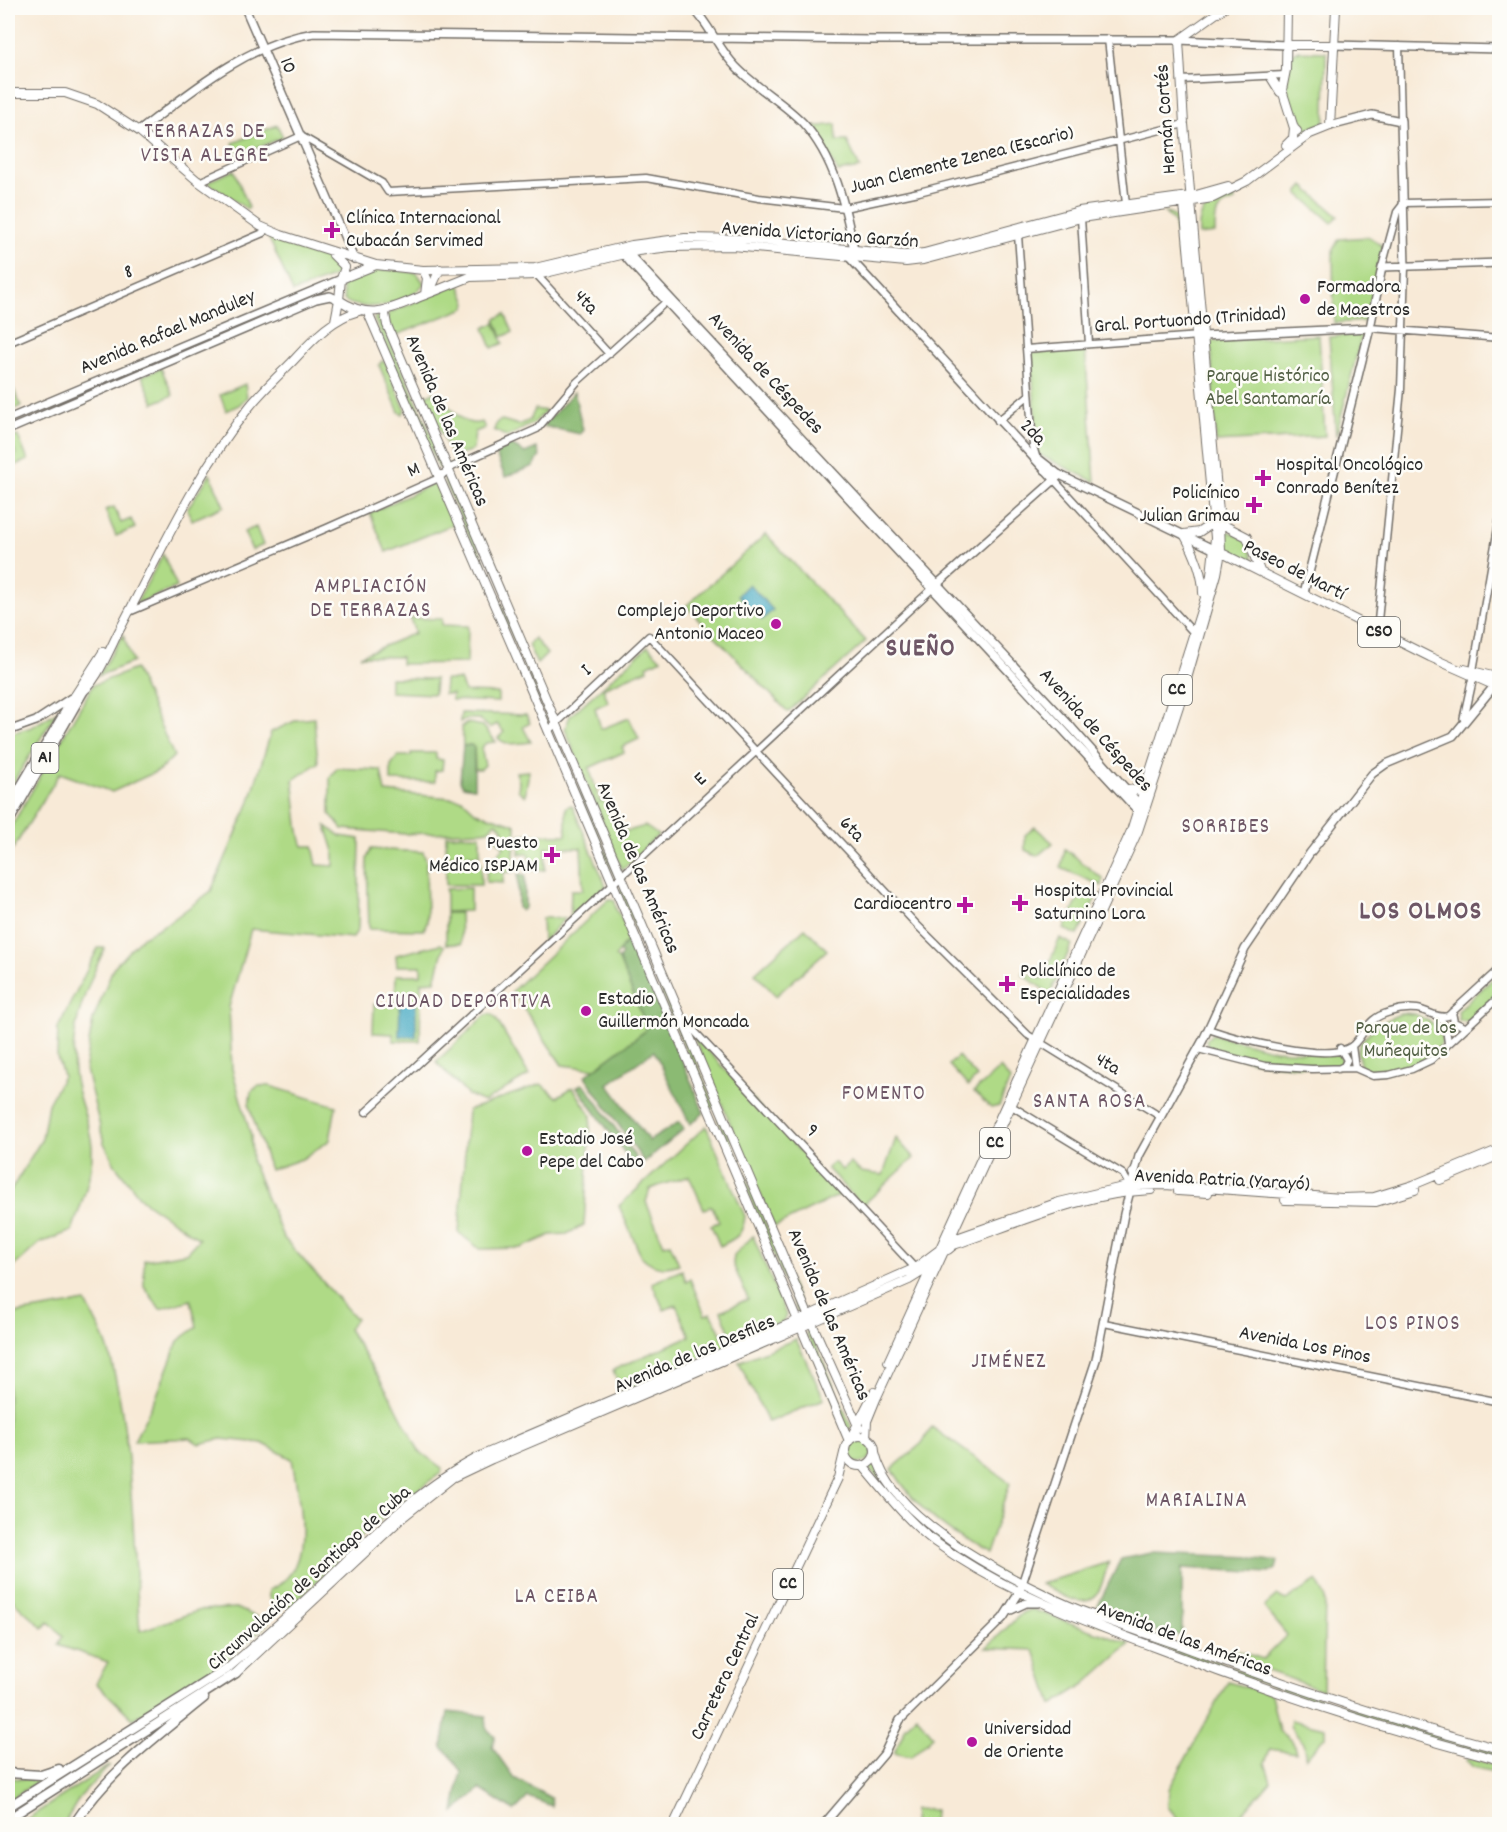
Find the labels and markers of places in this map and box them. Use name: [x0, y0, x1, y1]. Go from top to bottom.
place label: Clínica Internacional Cubacán Servimed: [346, 205, 501, 256]
marker: Clínica Internacional Cubacán Servimed: [323, 221, 341, 239]
place label: Formadora de Maestros: [1317, 274, 1410, 325]
marker: Formadora de Maestros: [1298, 292, 1312, 306]
place label: Hospital Oncológico Conrado Benítez: [1276, 452, 1423, 503]
marker: Hospital Oncológico Conrado Benítez: [1254, 469, 1272, 487]
place label: Policínico Julian Grimau: [1140, 480, 1240, 531]
marker: Policínico Julian Grimau: [1245, 496, 1263, 514]
place label: Complejo Deportivo Antonio Maceo: [617, 598, 764, 649]
marker: Complejo Deportivo Antonio Maceo: [769, 617, 783, 631]
place label: Puesto Médico ISPJAM: [429, 830, 538, 881]
marker: Puesto Médico ISPJAM: [543, 846, 561, 864]
place label: Hospital Provincial Saturnino Lora: [1034, 878, 1173, 929]
place label: Cardiocentro: [854, 891, 952, 919]
marker: Hospital Provincial Saturnino Lora: [1011, 894, 1029, 912]
marker: Cardiocentro: [956, 896, 974, 914]
place label: Policlínico de Especialidades: [1020, 958, 1130, 1009]
marker: Policlínico de Especialidades: [998, 975, 1016, 993]
place label: Estadio Guillermón Moncada: [598, 986, 749, 1037]
marker: Estadio Guillermón Moncada: [579, 1004, 593, 1018]
place label: Estadio José Pepe del Cabo: [539, 1126, 644, 1177]
marker: Estadio José Pepe del Cabo: [520, 1144, 534, 1158]
place label: Universidad de Oriente: [984, 1716, 1071, 1767]
marker: Universidad de Oriente: [965, 1735, 979, 1749]

